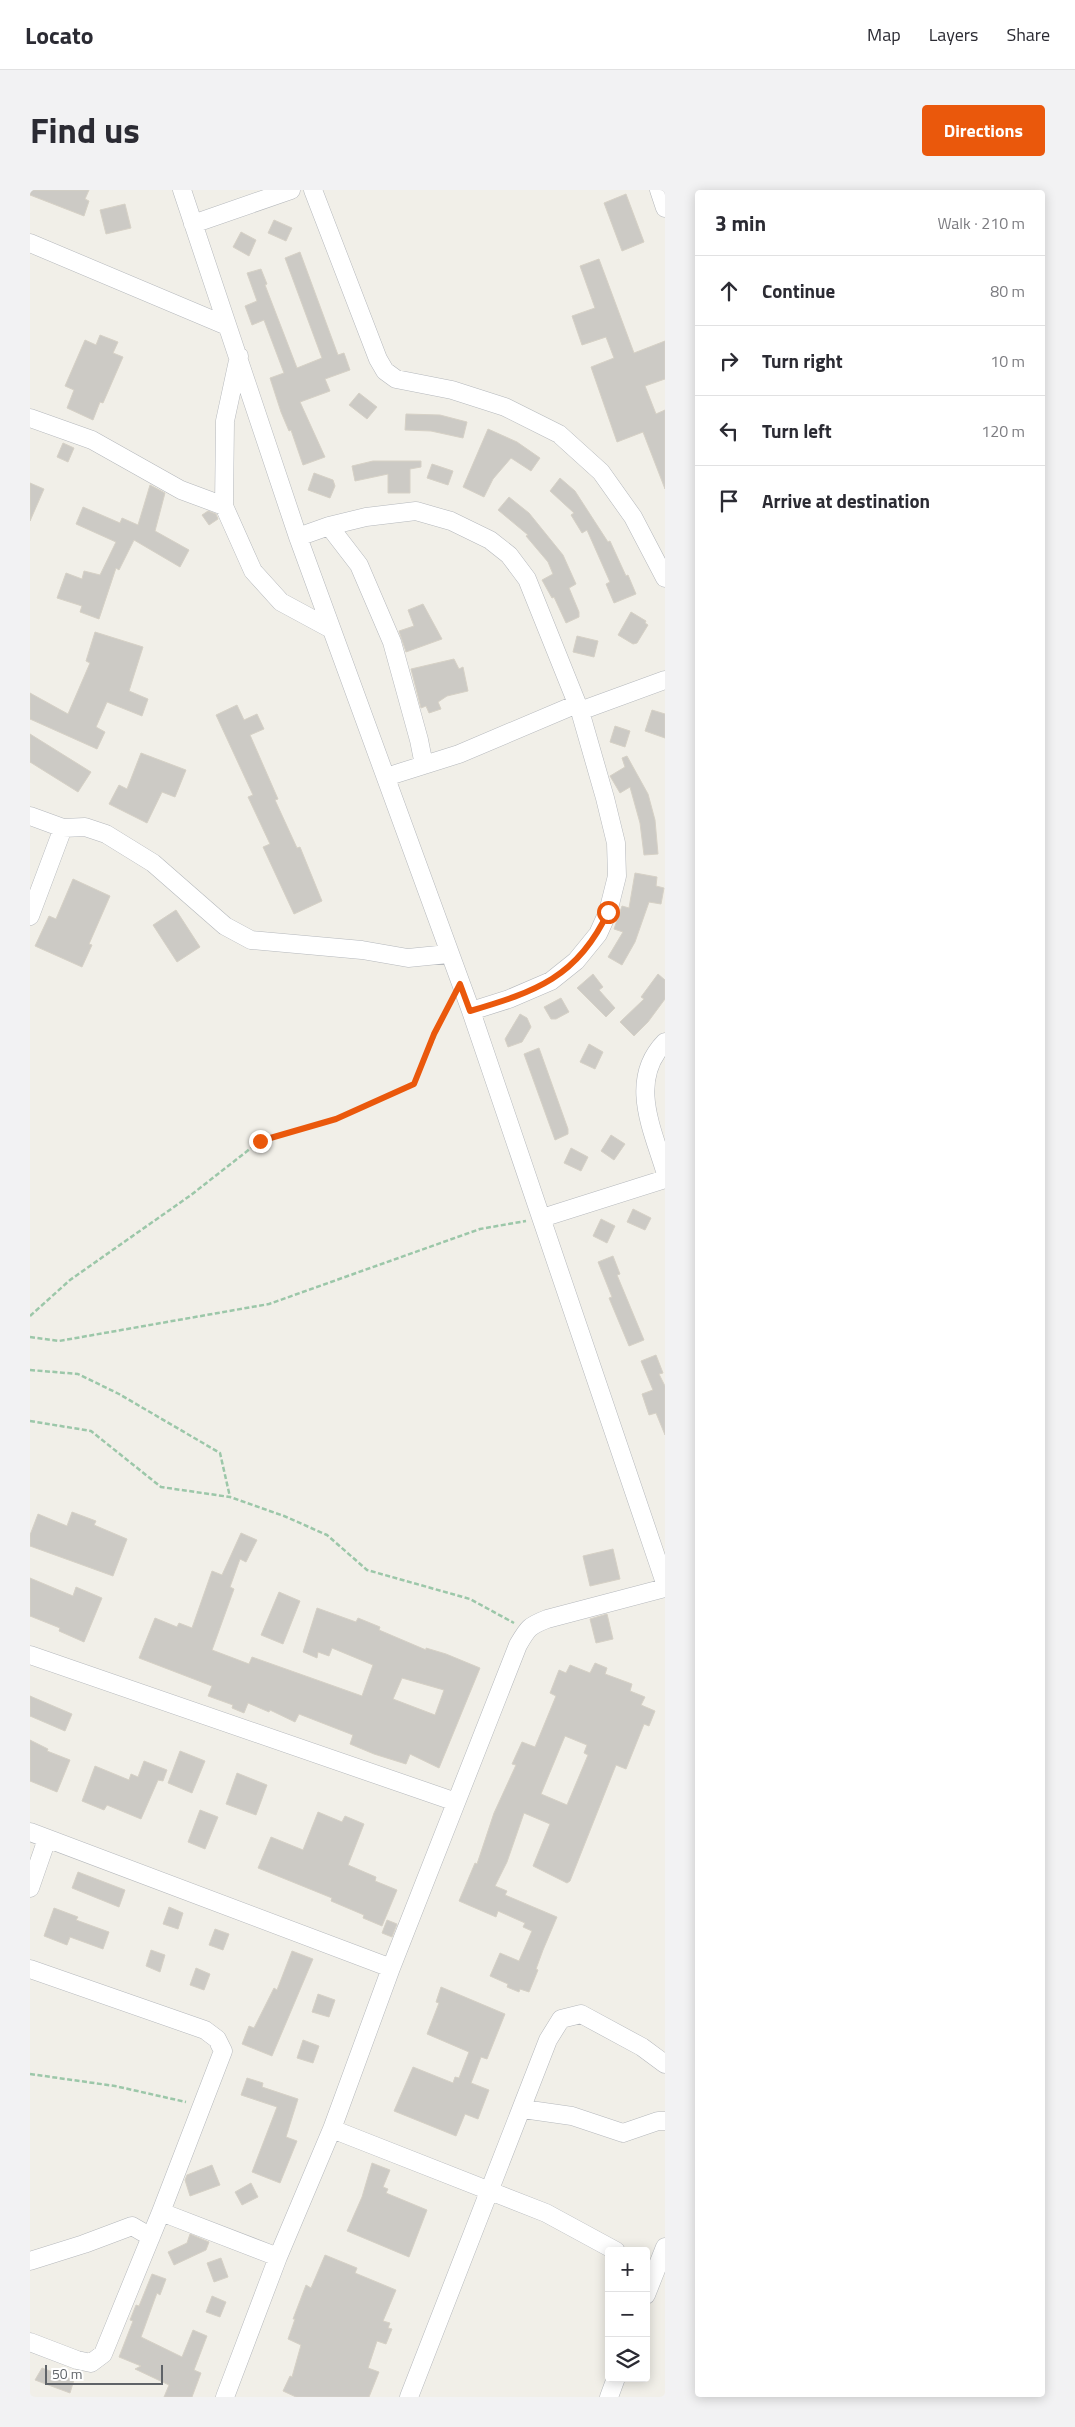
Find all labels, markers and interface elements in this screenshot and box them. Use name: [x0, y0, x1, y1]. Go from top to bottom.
text: Locato: [25, 17, 94, 53]
text: Map: [867, 21, 901, 48]
text: Layers: [929, 21, 978, 48]
text: Share: [1006, 21, 1050, 48]
text: Find us: [30, 103, 140, 157]
button: Directions: [922, 105, 1045, 156]
text: 3 min: [715, 207, 766, 239]
text: Walk · 210 m: [937, 211, 1025, 235]
text: Continue: [762, 276, 835, 305]
icon: ahead: [715, 277, 743, 305]
text: 80 m: [990, 279, 1025, 303]
text: Turn right: [762, 346, 843, 375]
icon: right: [715, 347, 743, 375]
text: 10 m: [990, 349, 1025, 373]
text: Turn left: [762, 416, 832, 445]
icon: left: [715, 417, 743, 445]
text: 120 m: [981, 419, 1025, 443]
text: Arrive at destination: [762, 486, 930, 515]
icon: arrive: [715, 487, 743, 515]
route start: [597, 901, 620, 924]
route end: [249, 1130, 272, 1153]
map controls: [605, 2247, 650, 2382]
button: +: [605, 2247, 650, 2292]
button: −: [605, 2292, 650, 2337]
button: layers: [605, 2337, 650, 2382]
scale bar: [45, 2362, 162, 2385]
text: 50 m: [52, 2363, 82, 2384]

